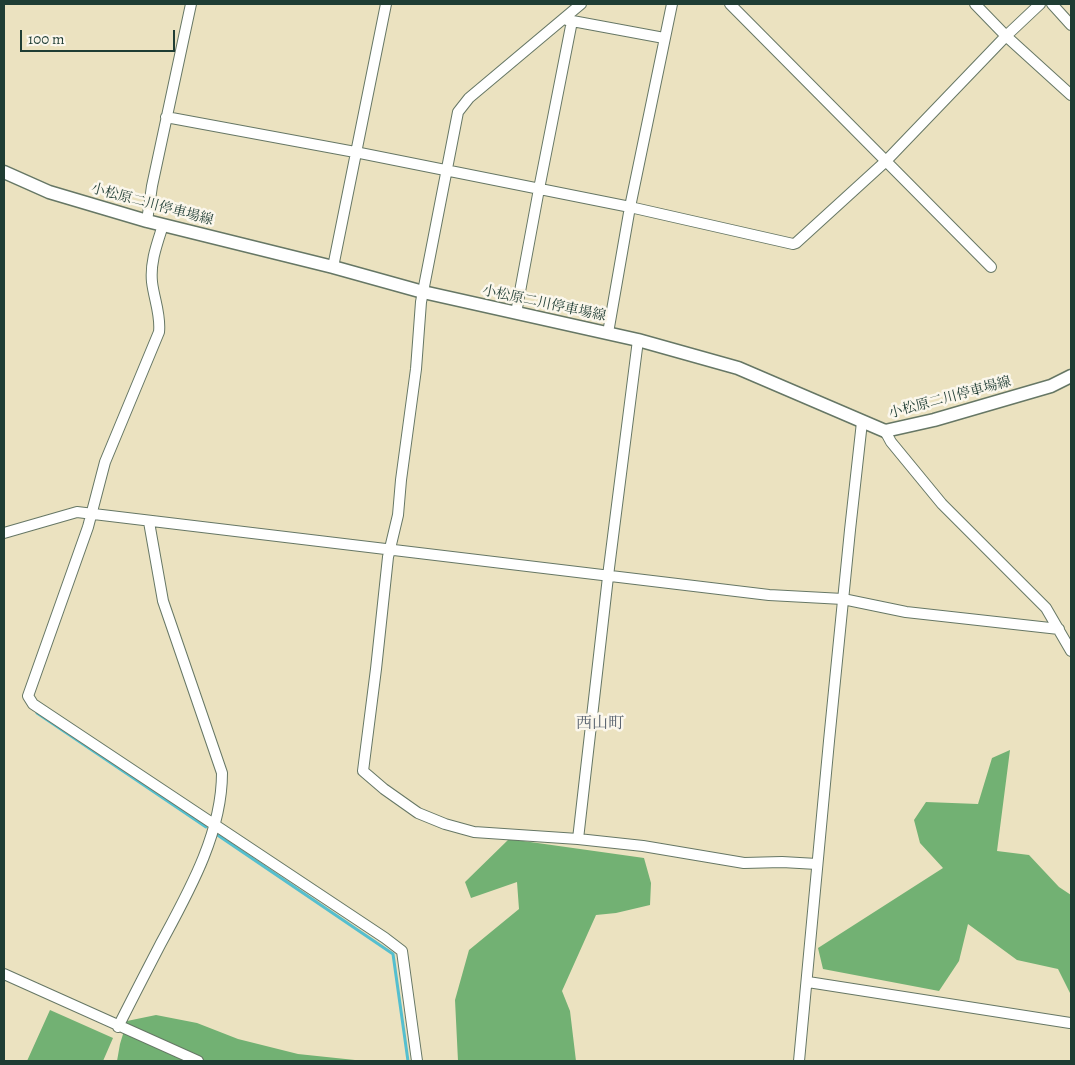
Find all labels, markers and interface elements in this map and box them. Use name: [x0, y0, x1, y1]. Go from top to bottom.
scale bar: [22, 20, 178, 52]
text: 100 m: [28, 29, 65, 49]
street label: 小松原二川停車場線: [89, 181, 215, 229]
street label: 小松原二川停車場線: [481, 283, 607, 325]
street label: 小松原二川停車場線: [887, 374, 1013, 422]
district label: 西山町: [576, 714, 624, 734]

